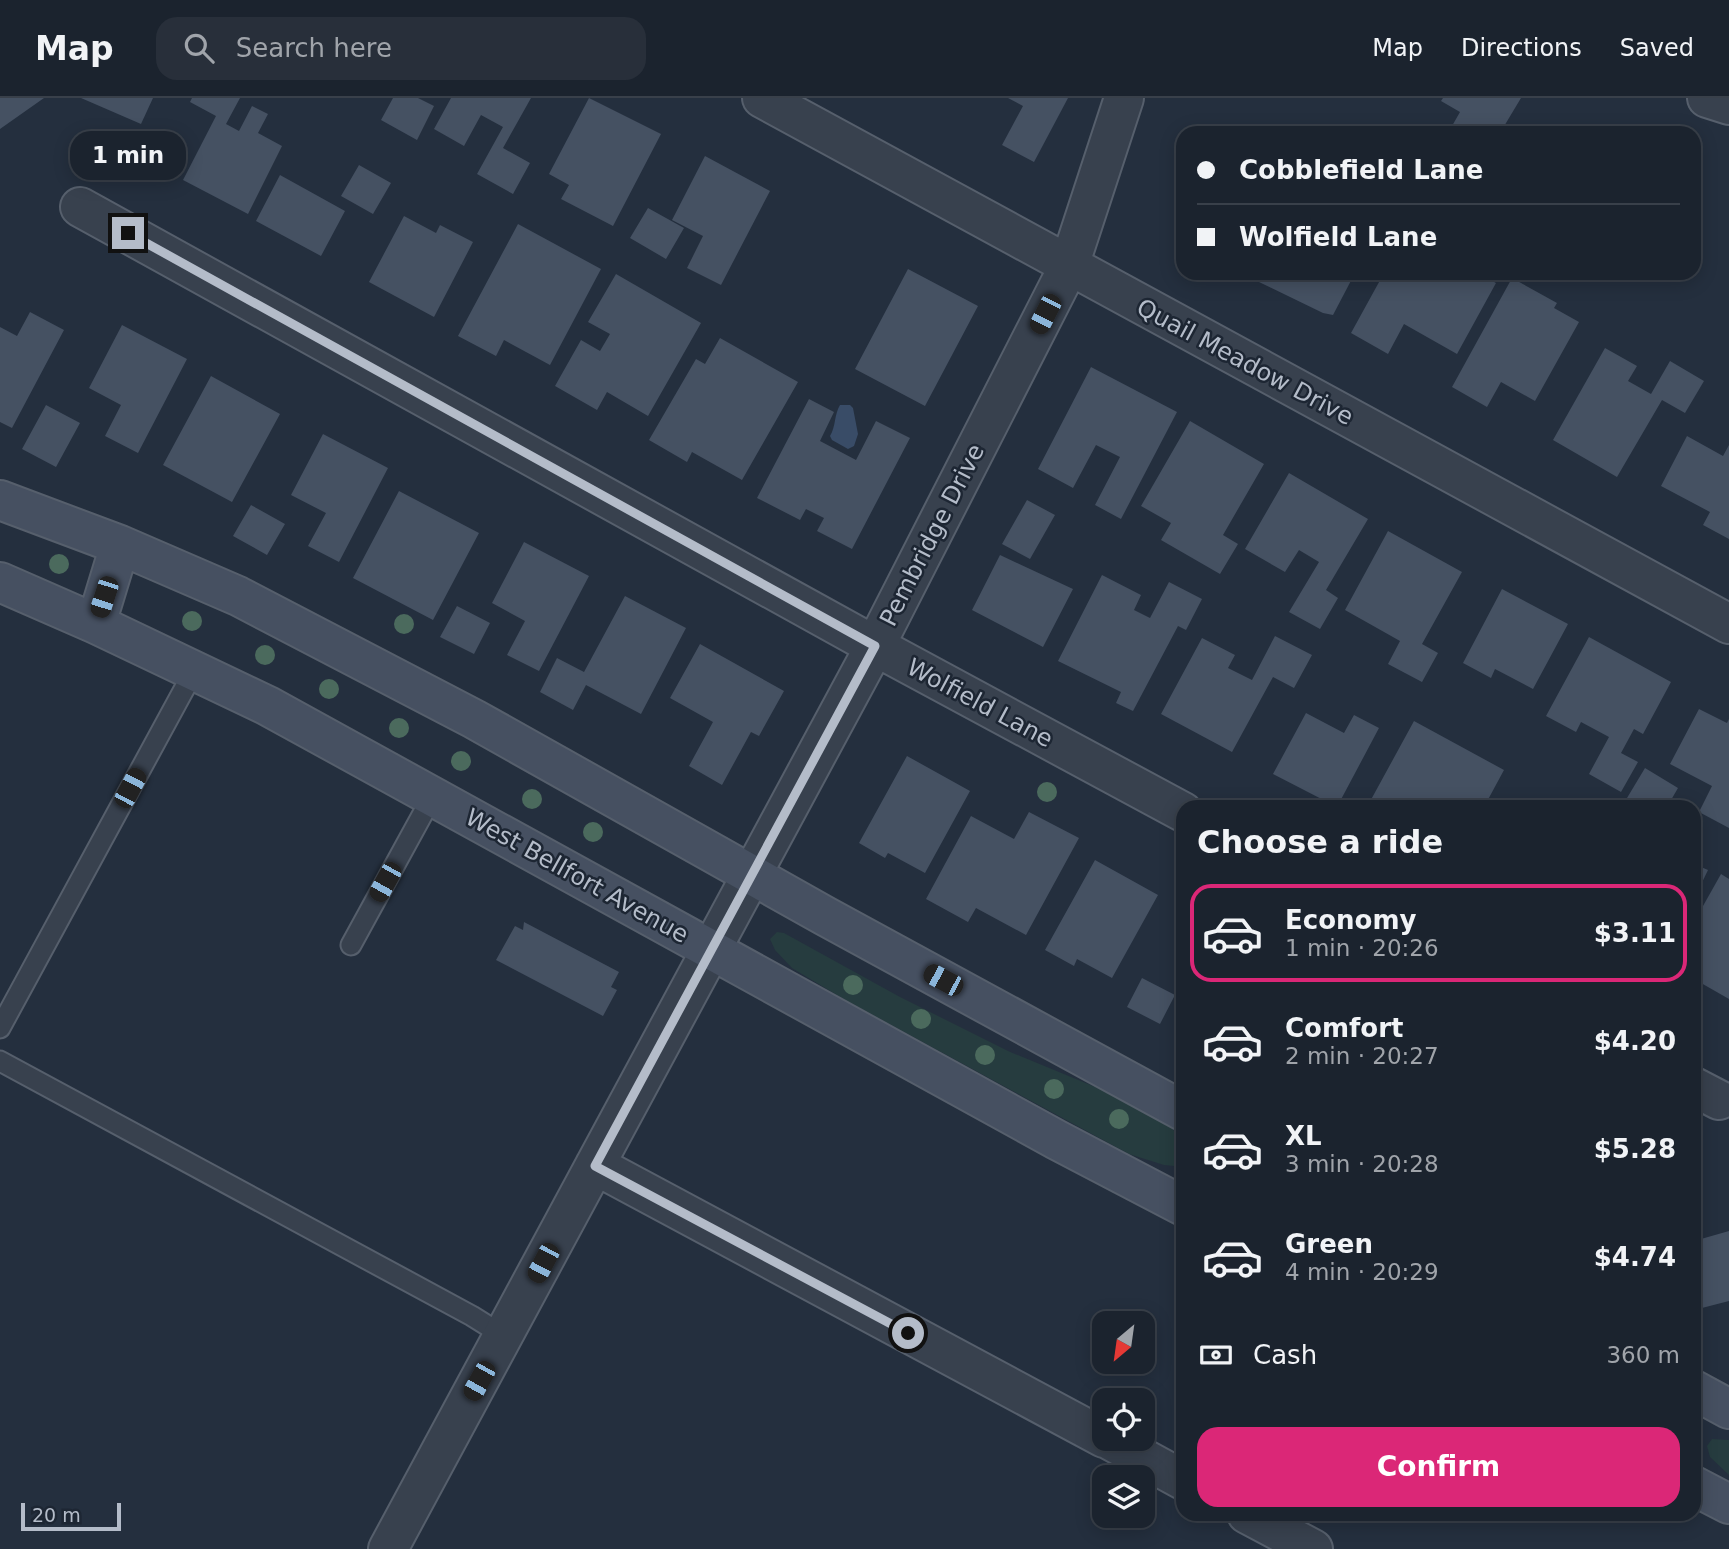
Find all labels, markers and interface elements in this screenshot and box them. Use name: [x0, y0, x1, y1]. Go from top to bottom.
search box: [156, 17, 646, 80]
text: Map: [35, 29, 114, 68]
icon: search: [180, 29, 218, 67]
text: Search here: [236, 33, 392, 63]
text: Map: [1372, 34, 1423, 62]
text: Directions: [1461, 34, 1582, 62]
text: Saved: [1620, 34, 1694, 62]
callout: 1 min: [70, 131, 186, 180]
text: 1 min: [92, 142, 164, 168]
text: Cobblefield Lane: [1239, 155, 1483, 185]
route end: [112, 217, 144, 249]
text: Wolfield Lane: [1239, 222, 1437, 252]
car: [1027, 291, 1064, 337]
street label: Quail Meadow Drive: [1132, 293, 1358, 431]
street label: Pembridge Drive: [874, 439, 990, 631]
car: [88, 574, 121, 620]
street label: Wolfield Lane: [902, 653, 1058, 753]
car: [111, 765, 150, 811]
street label: West Bellfort Avenue: [461, 803, 693, 949]
text: Choose a ride: [1197, 823, 1443, 861]
car: [366, 859, 405, 905]
icon: car: [1201, 902, 1264, 965]
text: Economy: [1285, 905, 1416, 935]
text: $3.11: [1594, 918, 1676, 948]
text: 1 min · 20:26: [1285, 935, 1439, 961]
car: [920, 961, 967, 999]
icon: car: [1201, 1010, 1264, 1073]
text: Comfort: [1285, 1013, 1403, 1043]
text: $4.20: [1594, 1026, 1676, 1056]
text: 2 min · 20:27: [1285, 1043, 1439, 1069]
icon: car: [1201, 1118, 1264, 1181]
text: XL: [1285, 1121, 1322, 1151]
text: $5.28: [1594, 1134, 1676, 1164]
text: 3 min · 20:28: [1285, 1151, 1439, 1177]
icon: car: [1201, 1226, 1264, 1289]
text: Green: [1285, 1229, 1373, 1259]
car: [524, 1240, 563, 1286]
text: $4.74: [1594, 1242, 1676, 1272]
text: 4 min · 20:29: [1285, 1259, 1439, 1285]
north arrow: [1092, 1311, 1155, 1374]
map controls: [1092, 1311, 1155, 1528]
route start: [892, 1317, 924, 1349]
icon: cash: [1197, 1336, 1235, 1374]
text: Cash: [1253, 1340, 1317, 1370]
text: 360 m: [1606, 1342, 1680, 1368]
car: [460, 1358, 499, 1404]
button: locate: [1092, 1388, 1155, 1451]
button: Confirm: [1197, 1427, 1680, 1507]
button: layers: [1092, 1465, 1155, 1528]
scale bar: [21, 1500, 121, 1532]
text: 20 m: [32, 1504, 81, 1526]

